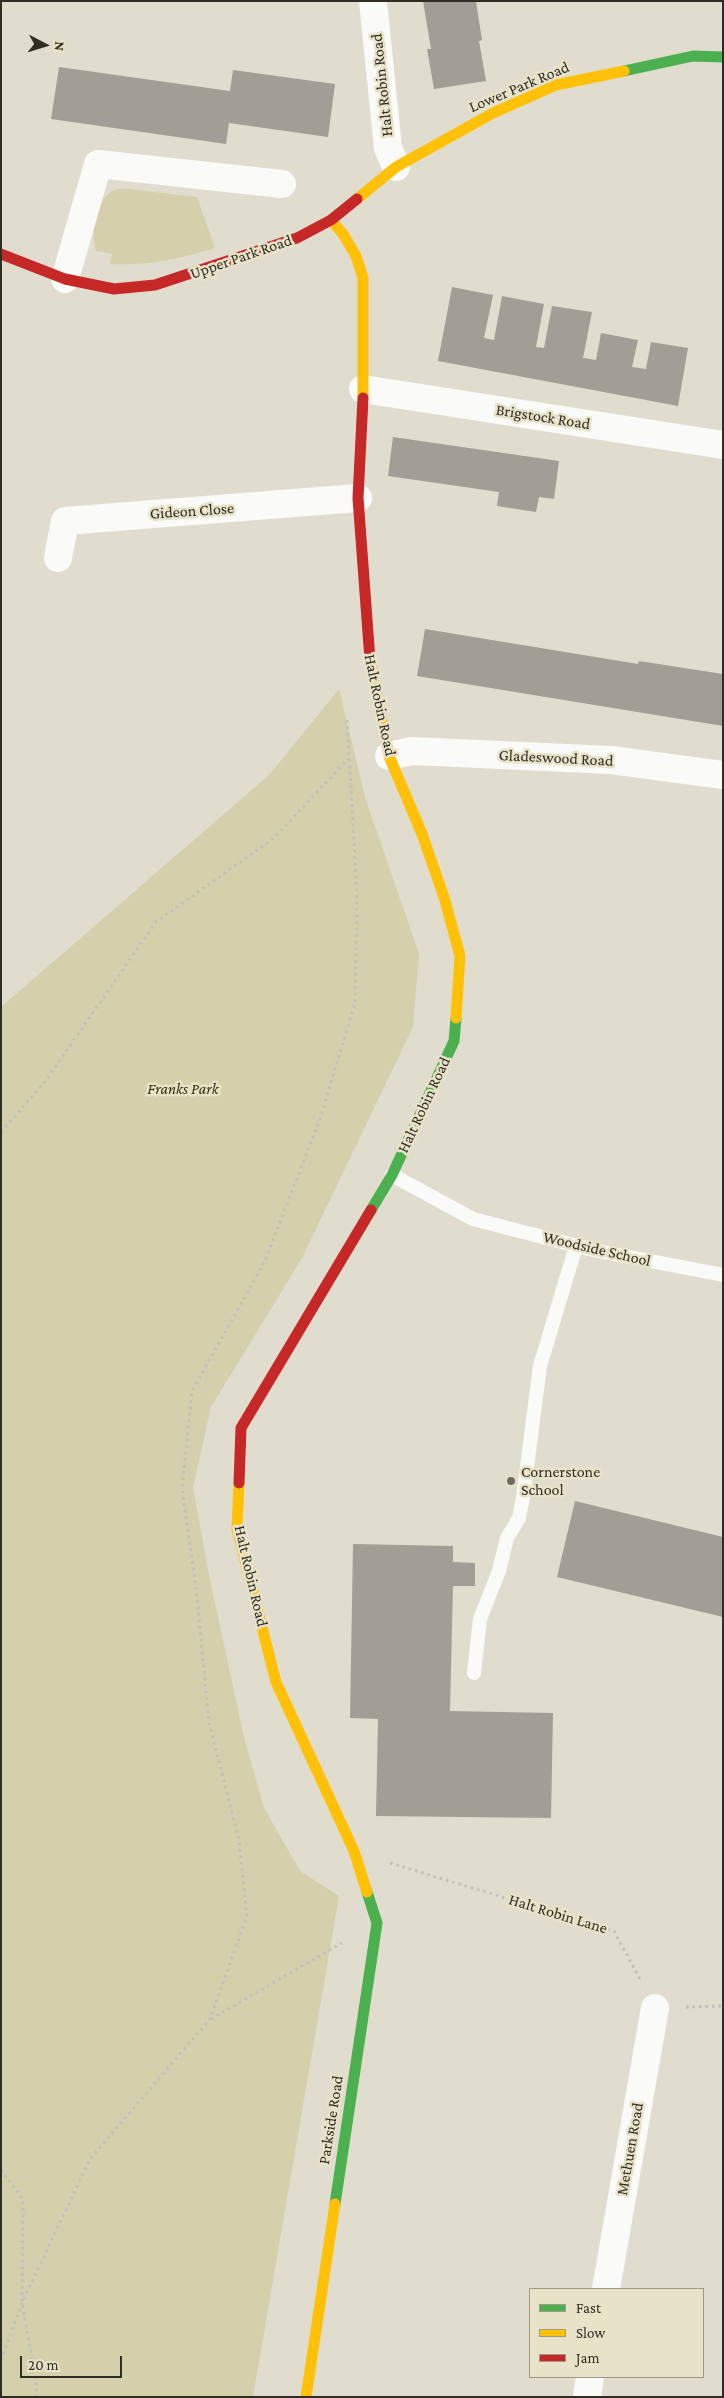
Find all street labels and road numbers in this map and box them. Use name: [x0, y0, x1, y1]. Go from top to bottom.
street label: Halt Robin Road: [367, 33, 397, 137]
street label: Lower Park Road: [466, 57, 572, 117]
street label: Upper Park Road: [187, 231, 295, 283]
street label: Brigstock Road: [494, 400, 592, 434]
street label: Gideon Close: [149, 498, 235, 524]
street label: Halt Robin Road: [360, 652, 400, 758]
street label: Gladeswood Road: [498, 745, 614, 771]
street label: Halt Robin Road: [393, 1054, 455, 1156]
street label: Woodside School: [541, 1227, 653, 1271]
street label: Halt Robin Road: [230, 1523, 272, 1629]
street label: Halt Robin Lane: [506, 1890, 610, 1938]
street label: Parkside Road: [315, 2074, 347, 2166]
street label: Methuen Road: [612, 2101, 648, 2197]

